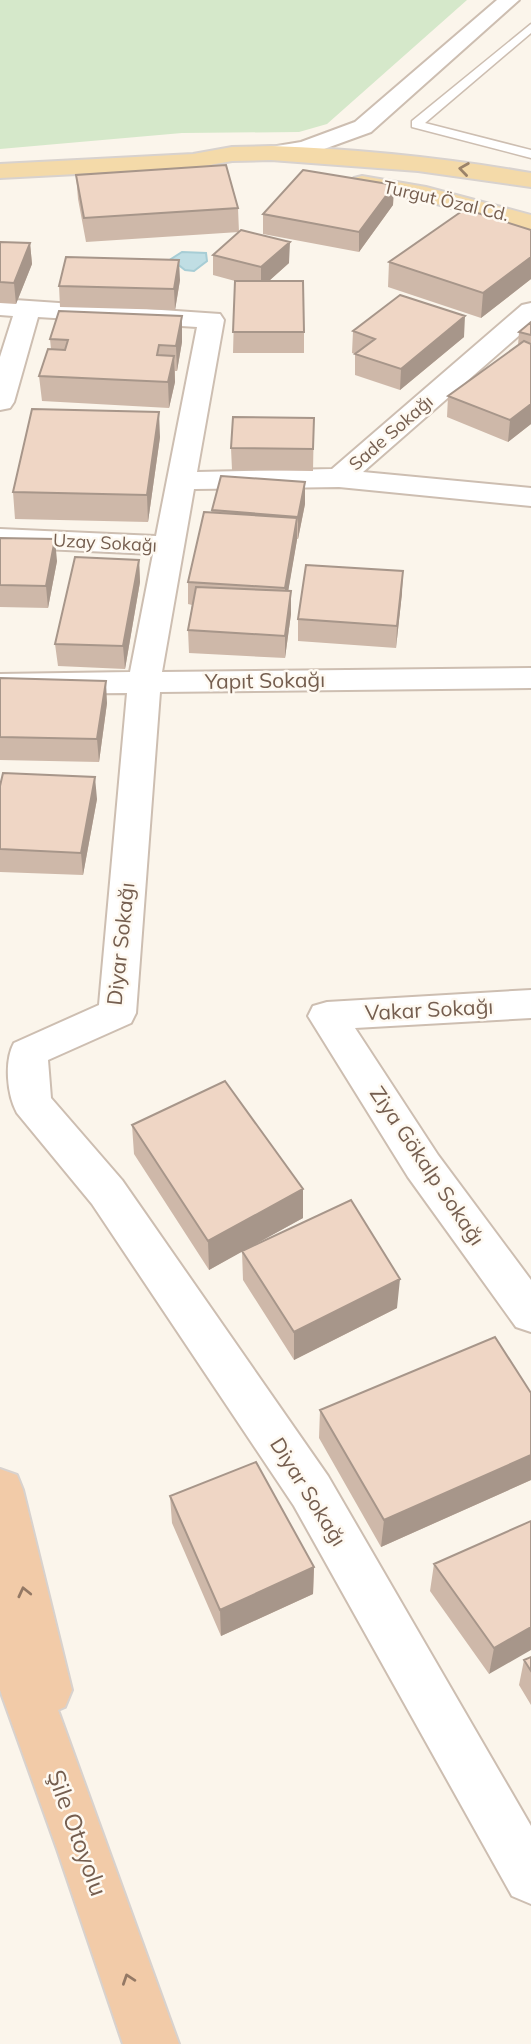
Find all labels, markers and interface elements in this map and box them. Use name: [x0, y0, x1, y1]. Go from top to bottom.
one-way arrow: [458, 162, 470, 177]
street label: Turgut Özal Cd.: [381, 175, 511, 226]
street label: Sade Sokağı: [344, 390, 437, 475]
street label: Uzay Sokağı: [53, 528, 158, 557]
street label: Yapıt Sokağı: [204, 666, 325, 694]
street label: Diyar Sokağı: [101, 881, 139, 1007]
street label: Vakar Sokağı: [364, 993, 494, 1025]
street label: Ziya Gökalp Sokağı: [365, 1081, 491, 1250]
street label: Diyar Sokağı: [265, 1432, 353, 1551]
one-way arrow: [18, 1586, 32, 1598]
street label: Şile Otoyolu: [41, 1766, 115, 1900]
one-way arrow: [122, 1974, 137, 1986]

